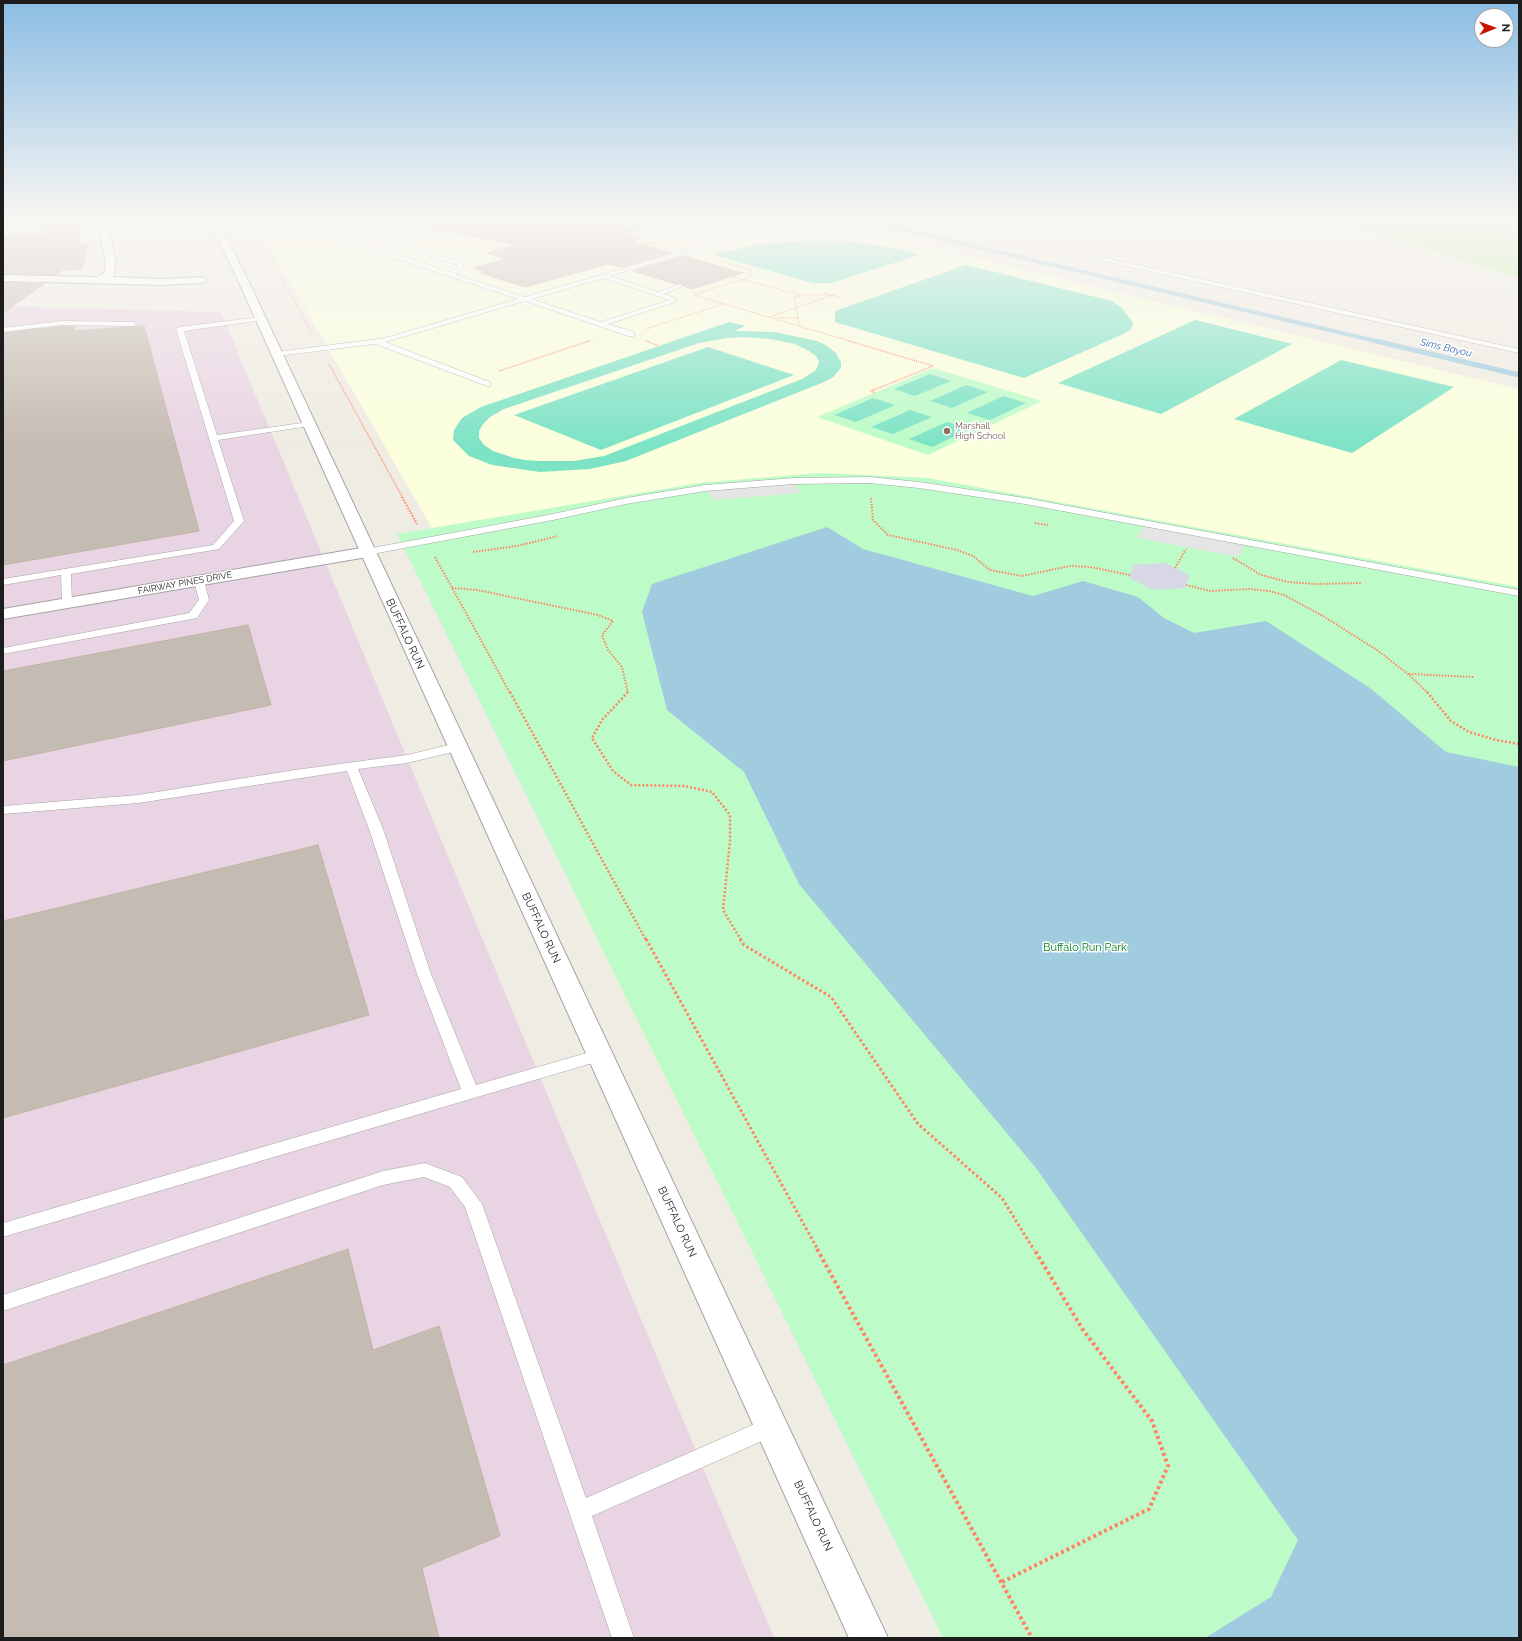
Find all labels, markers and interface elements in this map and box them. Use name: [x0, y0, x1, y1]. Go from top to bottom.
north arrow: [1474, 8, 1514, 48]
text: N: [1499, 23, 1512, 32]
water label: Sims Bayou: [1419, 336, 1473, 360]
place label: Marshall High School: [955, 421, 1006, 442]
marker: Marshall High School: [942, 426, 952, 436]
street label: FAIRWAY PINES DRIVE: [137, 569, 233, 597]
street label: BUFFALO RUN: [383, 597, 427, 671]
street label: BUFFALO RUN: [519, 891, 563, 965]
park label: Buffalo Run Park: [1043, 941, 1127, 955]
street label: BUFFALO RUN: [655, 1185, 699, 1259]
street label: BUFFALO RUN: [791, 1479, 835, 1553]

